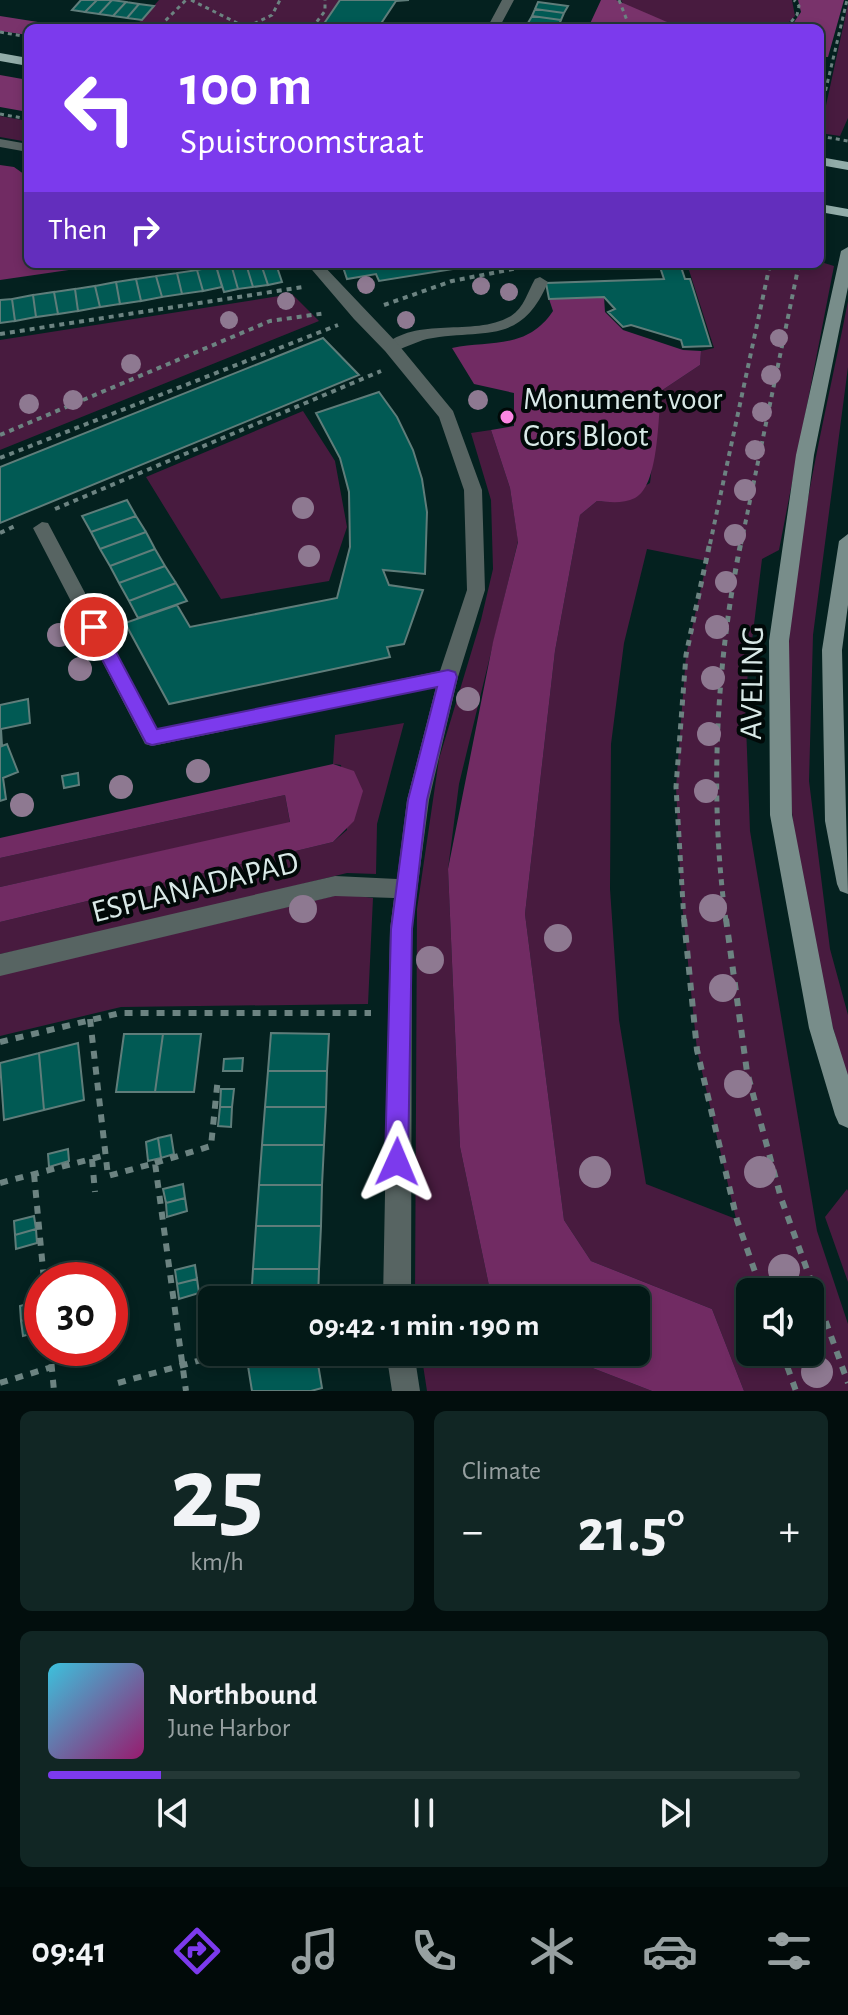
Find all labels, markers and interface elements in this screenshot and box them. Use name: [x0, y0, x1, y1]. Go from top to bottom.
icon: left: [48, 56, 152, 160]
text: 100 m: [180, 59, 312, 115]
text: Spuistroomstraat: [180, 124, 423, 160]
icon: right: [123, 208, 167, 252]
text: Then: [48, 215, 107, 245]
place label: Monument voor Cors Bloot: [523, 383, 723, 452]
marker: Monument voor Cors Bloot: [498, 408, 516, 426]
pin: [60, 593, 128, 661]
icon: arrive: [72, 605, 116, 649]
street label: AVELING: [735, 626, 769, 740]
street label: ESPLANADAPAD: [88, 846, 302, 928]
position arrow: [355, 1120, 439, 1204]
speed limit sign: 30: [24, 1262, 128, 1366]
map controls: [736, 1278, 824, 1366]
button: sound: [736, 1278, 824, 1366]
text: 09:42 · 1 min · 190 m: [309, 1311, 539, 1341]
text: 25: [170, 1443, 264, 1547]
text: Climate: [462, 1458, 541, 1484]
text: 21.5°: [577, 1502, 685, 1562]
text: −: [462, 1510, 483, 1554]
text: +: [779, 1510, 800, 1554]
text: km/h: [190, 1549, 244, 1575]
text: Northbound: [168, 1680, 317, 1710]
text: June Harbor: [168, 1715, 290, 1741]
icon: previous: [151, 1791, 195, 1835]
icon: pause: [402, 1791, 446, 1835]
icon: next: [653, 1791, 697, 1835]
icon: directions: [169, 1923, 225, 1979]
icon: music: [287, 1923, 343, 1979]
icon: phone: [406, 1923, 462, 1979]
icon: climate: [524, 1923, 580, 1979]
icon: car: [642, 1923, 698, 1979]
icon: filters: [761, 1923, 817, 1979]
text: 09:41: [31, 1933, 107, 1969]

